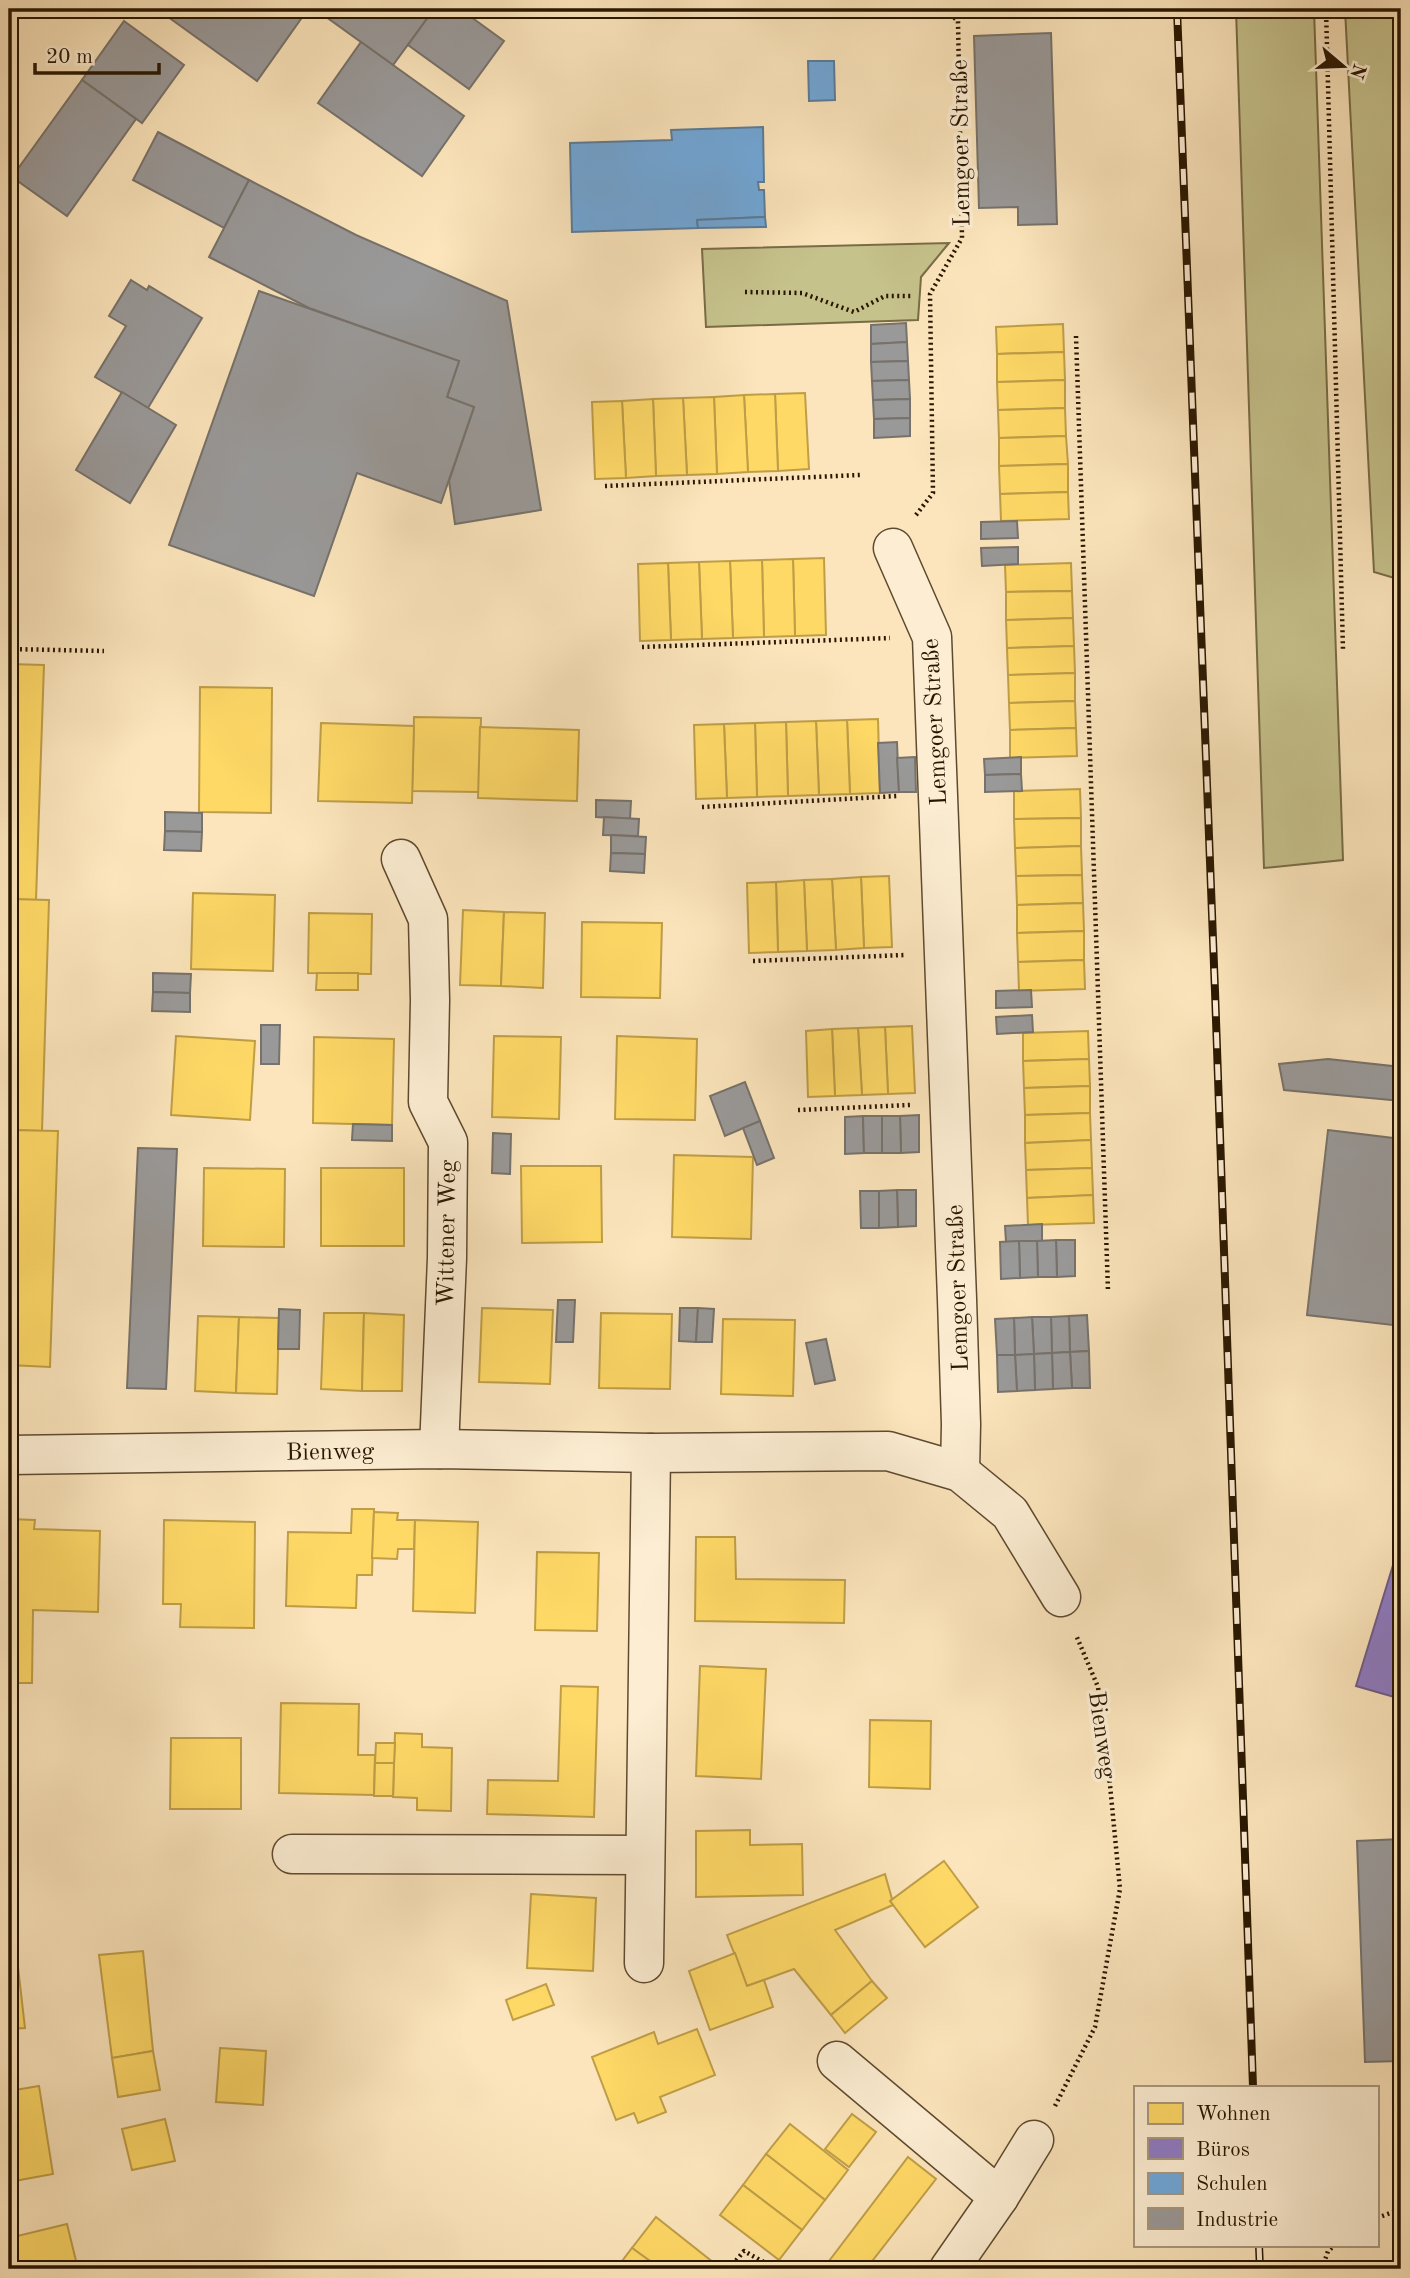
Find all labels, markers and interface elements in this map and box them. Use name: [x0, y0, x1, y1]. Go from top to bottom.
scale bar: [35, 32, 159, 76]
north arrow: [1308, 32, 1378, 102]
text: 20 m: [46, 47, 93, 68]
street label: Lemgoer Straße: [949, 59, 975, 227]
text: N: [1345, 61, 1368, 81]
street label: Lemgoer Straße: [920, 638, 952, 806]
street label: Wittener Weg: [435, 1159, 461, 1307]
street label: Lemgoer Straße: [944, 1204, 974, 1372]
street label: Bienweg: [286, 1440, 375, 1466]
street label: Bienweg: [1083, 1690, 1119, 1781]
legend: [1134, 2086, 1378, 2246]
text: Wohnen: [1196, 2104, 1271, 2125]
text: Büros: [1196, 2140, 1250, 2161]
text: Schulen: [1196, 2174, 1267, 2195]
text: Industrie: [1196, 2210, 1278, 2231]

